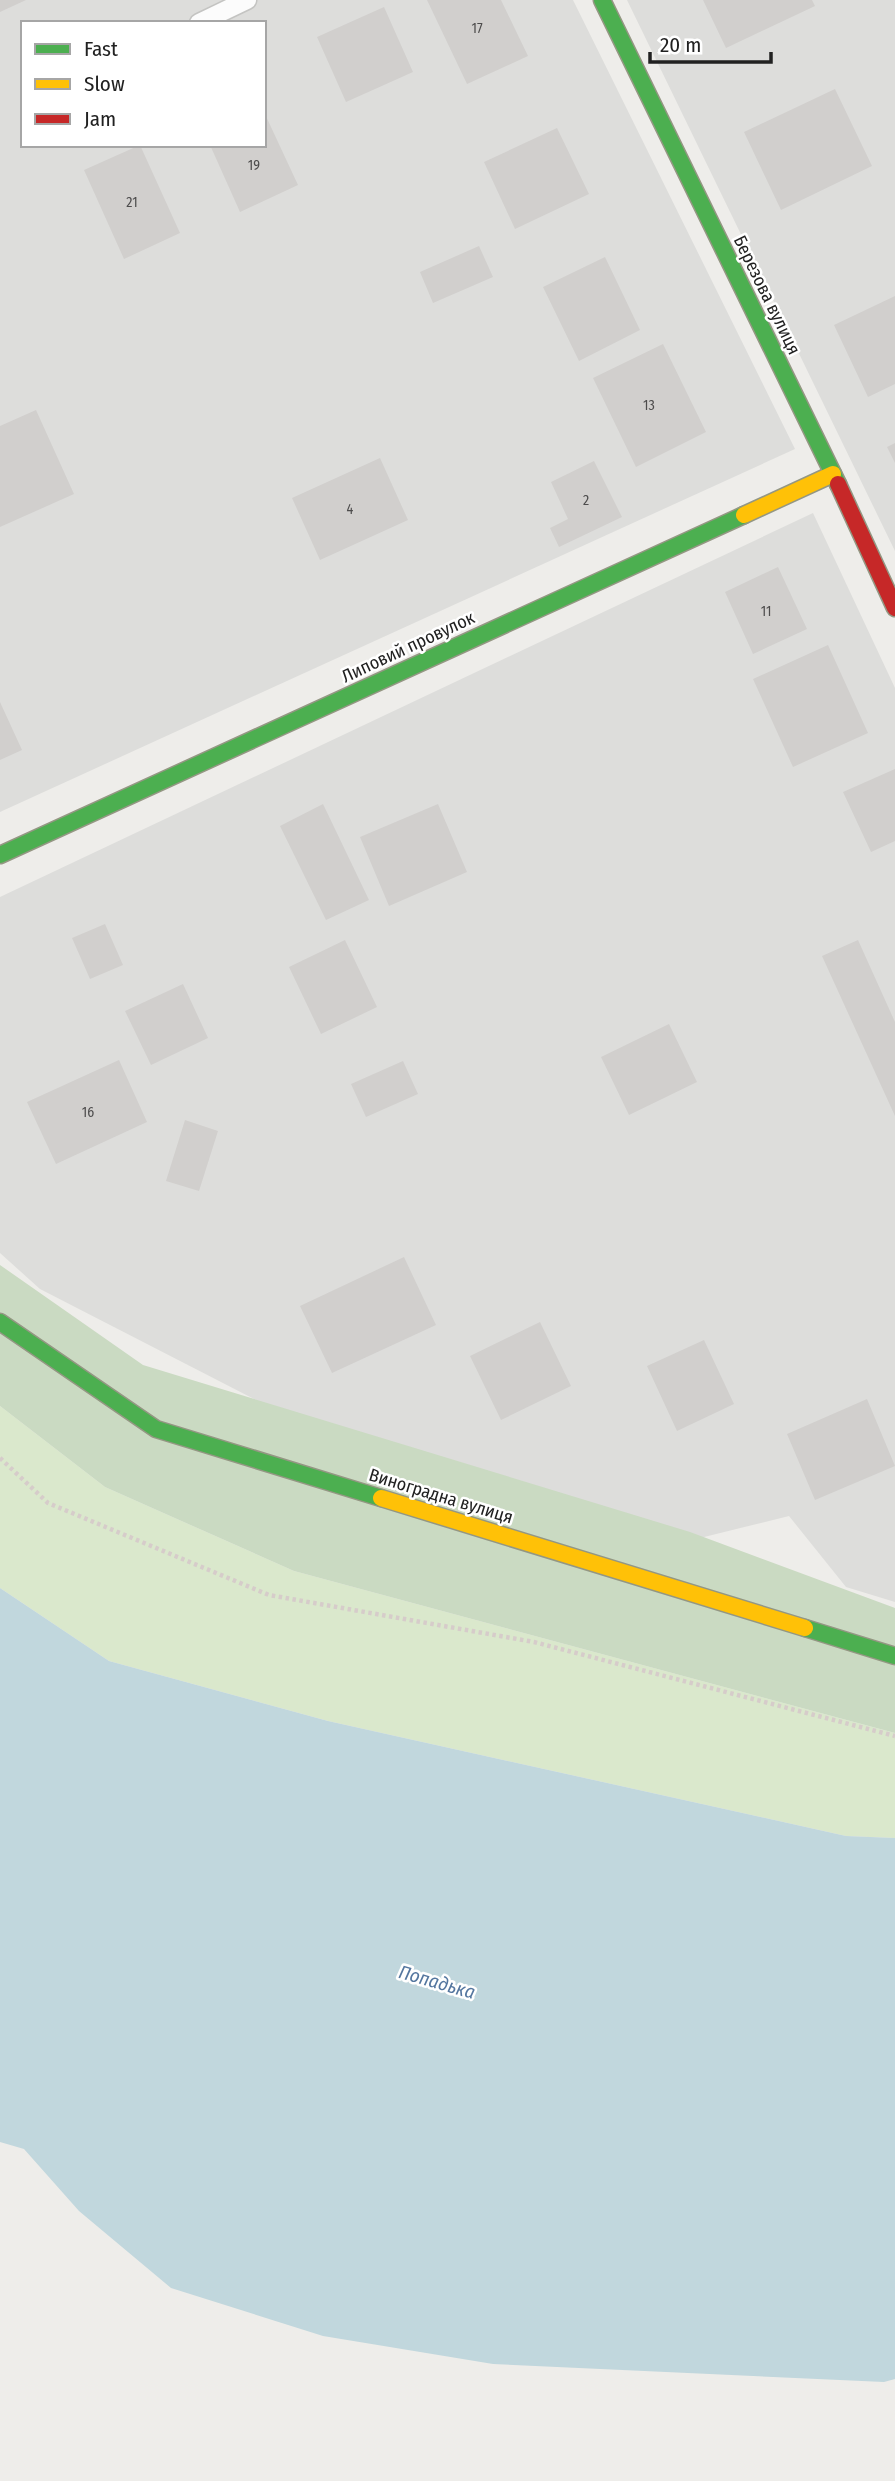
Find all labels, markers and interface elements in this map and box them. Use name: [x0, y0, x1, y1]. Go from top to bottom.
house number: 17: [471, 20, 483, 37]
legend: [21, 21, 266, 147]
scale bar: [650, 21, 771, 65]
text: 20 m: [660, 32, 701, 58]
text: Fast: [84, 36, 118, 62]
text: Slow: [84, 71, 125, 97]
text: Jam: [84, 106, 116, 132]
house number: 19: [248, 157, 260, 174]
house number: 21: [126, 194, 138, 211]
street label: Березова вулиця: [729, 232, 805, 358]
house number: 13: [643, 397, 655, 414]
house number: 2: [583, 492, 589, 509]
house number: 4: [347, 501, 354, 518]
house number: 11: [761, 603, 771, 620]
street label: Липовий провулок: [338, 606, 479, 687]
house number: 16: [82, 1104, 94, 1121]
street label: Виноградна вулиця: [366, 1464, 516, 1528]
water label: Попадька: [396, 1960, 478, 2004]

